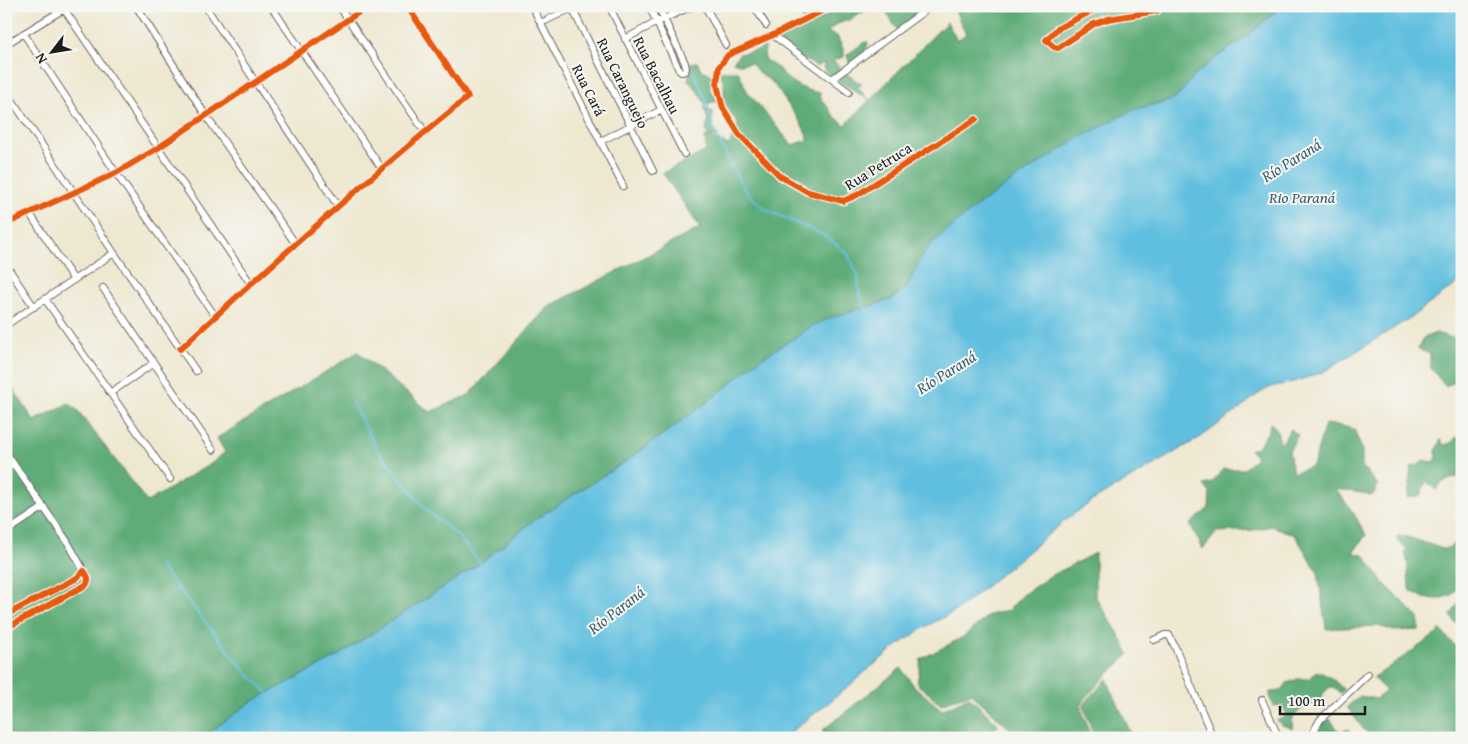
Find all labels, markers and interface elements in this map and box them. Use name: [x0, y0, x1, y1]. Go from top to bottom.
north arrow: [28, 28, 78, 78]
street label: Rua Bacalhau: [629, 33, 686, 118]
street label: Rua Caranguejo: [592, 34, 654, 132]
text: N: [30, 49, 52, 68]
street label: Rua Cará: [567, 60, 611, 120]
water label: Río Paraná: [1256, 132, 1326, 188]
street label: Rua Petruca: [840, 137, 916, 195]
water label: Rio Paraná: [1268, 185, 1336, 209]
water label: Río Paraná: [911, 344, 981, 400]
water label: Río Paraná: [582, 580, 650, 640]
scale bar: [1280, 684, 1366, 716]
text: 100 m: [1288, 690, 1326, 711]

